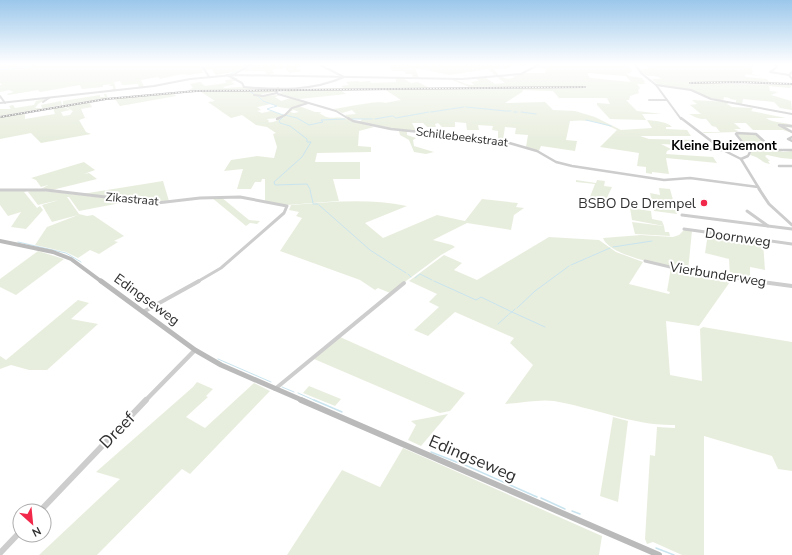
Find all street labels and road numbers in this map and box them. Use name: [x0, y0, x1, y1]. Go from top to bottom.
street label: Schillebeekstraat: [415, 123, 510, 151]
street label: Zikastraat: [105, 189, 160, 209]
street label: Doornweg: [704, 223, 772, 252]
street label: Vierbunderweg: [667, 257, 768, 292]
street label: Edingseweg: [110, 269, 183, 330]
street label: Dreef: [94, 407, 141, 454]
street label: Edingseweg: [425, 430, 520, 487]

